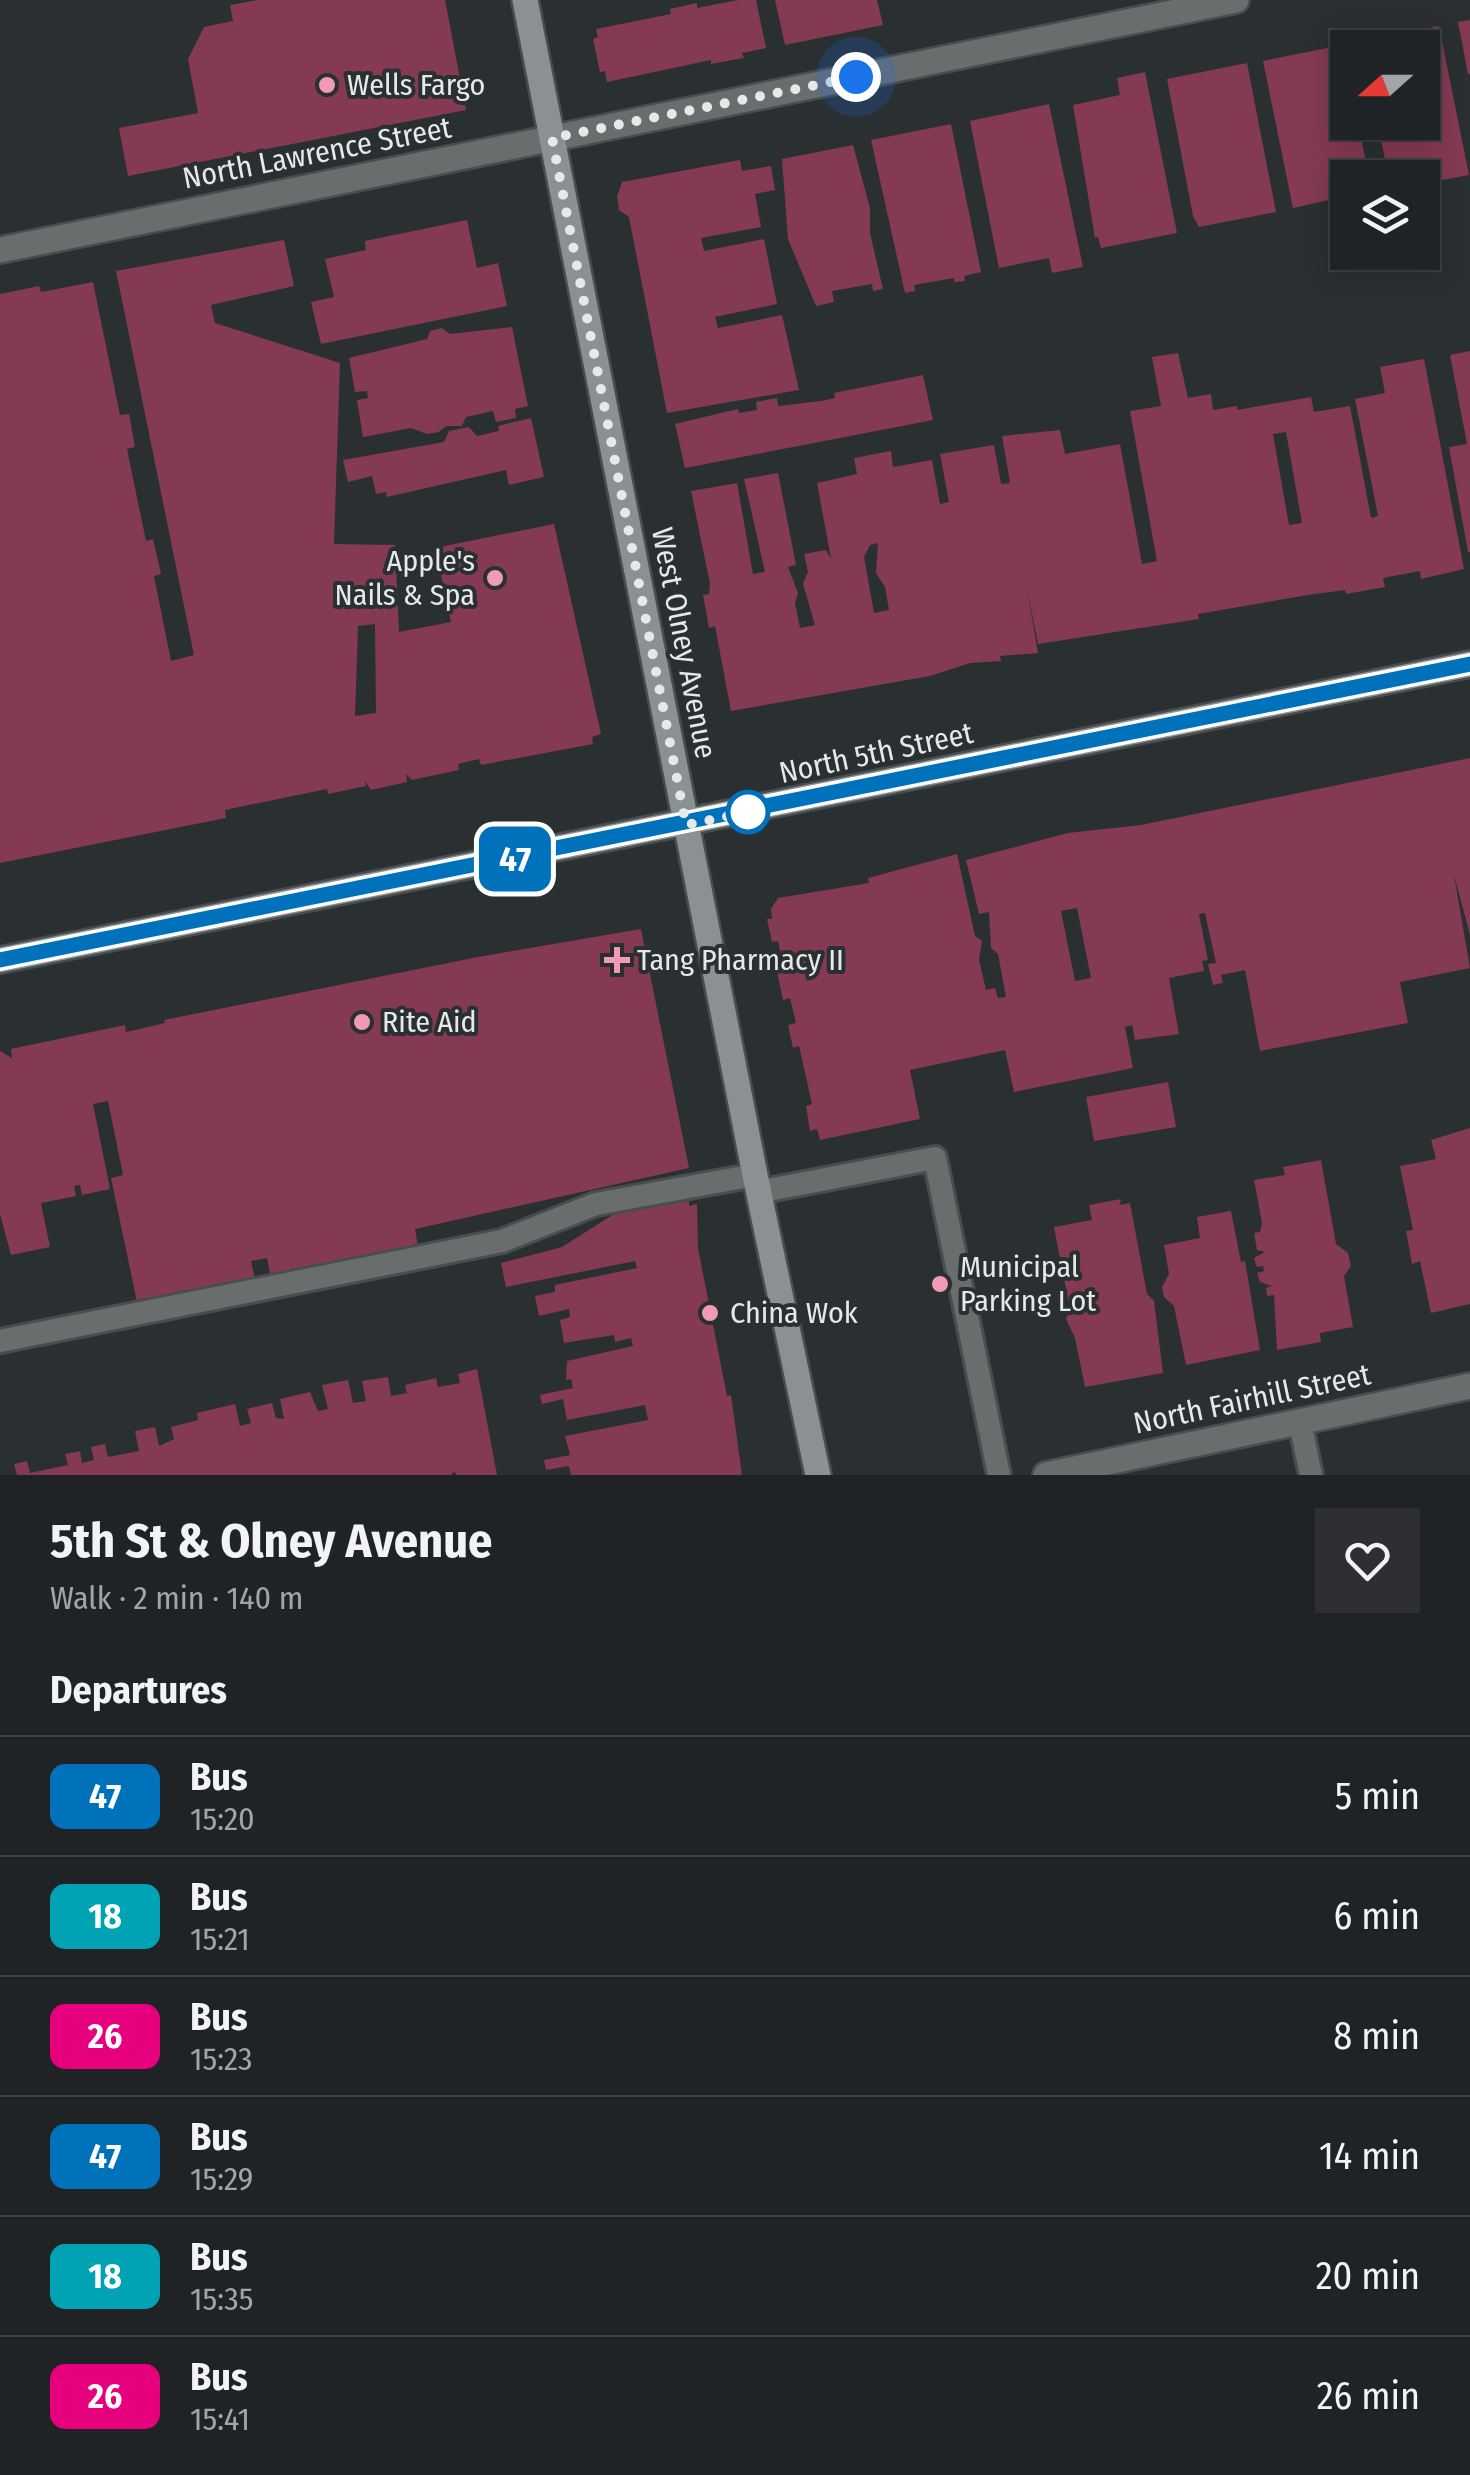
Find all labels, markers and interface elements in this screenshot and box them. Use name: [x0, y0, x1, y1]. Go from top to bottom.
north arrow: [1330, 30, 1440, 140]
map controls: [1330, 30, 1440, 270]
your location: [831, 52, 881, 102]
place label: Wells Fargo: [347, 67, 485, 103]
marker: Wells Fargo: [316, 74, 338, 96]
street label: North Lawrence Street: [180, 109, 454, 197]
button: layers: [1330, 160, 1440, 270]
street label: West Olney Avenue: [644, 524, 724, 762]
place label: Apple's Nails & Spa: [334, 543, 475, 613]
marker: Apple's Nails & Spa: [484, 567, 506, 589]
street label: North 5th Street: [776, 715, 976, 791]
unlabelled marker: [727, 791, 769, 833]
line badge: 47: [470, 826, 560, 892]
text: 47: [499, 838, 531, 880]
place label: Tang Pharmacy II: [637, 942, 844, 978]
marker: Tang Pharmacy II: [606, 949, 628, 971]
place label: Rite Aid: [382, 1004, 477, 1040]
marker: Rite Aid: [351, 1011, 373, 1033]
place label: Municipal Parking Lot: [960, 1249, 1096, 1319]
marker: Municipal Parking Lot: [929, 1273, 951, 1295]
place label: China Wok: [730, 1295, 858, 1331]
marker: China Wok: [699, 1302, 721, 1324]
street label: North Fairhill Street: [1130, 1356, 1374, 1442]
button: heart: [1315, 1508, 1420, 1613]
text: 5th St & Olney Avenue: [50, 1512, 492, 1570]
text: Walk · 2 min · 140 m: [50, 1579, 303, 1617]
text: Departures: [50, 1667, 227, 1713]
text: Bus: [190, 1754, 248, 1800]
text: 5 min: [1335, 1773, 1420, 1819]
text: 47: [89, 1775, 121, 1817]
text: 15:20: [190, 1800, 255, 1838]
text: Bus: [190, 1874, 248, 1920]
text: 6 min: [1333, 1893, 1420, 1939]
text: 18: [88, 1895, 122, 1937]
text: 15:21: [190, 1920, 250, 1958]
text: Bus: [190, 1994, 248, 2040]
text: 8 min: [1333, 2013, 1420, 2059]
text: 26: [88, 2015, 122, 2057]
text: 15:23: [190, 2040, 252, 2078]
text: Bus: [190, 2114, 248, 2160]
text: 14 min: [1319, 2133, 1420, 2179]
text: 47: [89, 2135, 121, 2177]
text: 15:29: [190, 2160, 253, 2198]
text: Bus: [190, 2234, 248, 2280]
text: 20 min: [1316, 2253, 1420, 2299]
text: 18: [88, 2255, 122, 2297]
text: 15:35: [190, 2280, 253, 2318]
text: Bus: [190, 2354, 248, 2400]
text: 26 min: [1317, 2373, 1420, 2419]
text: 26: [88, 2375, 122, 2417]
text: 15:41: [190, 2400, 250, 2438]

